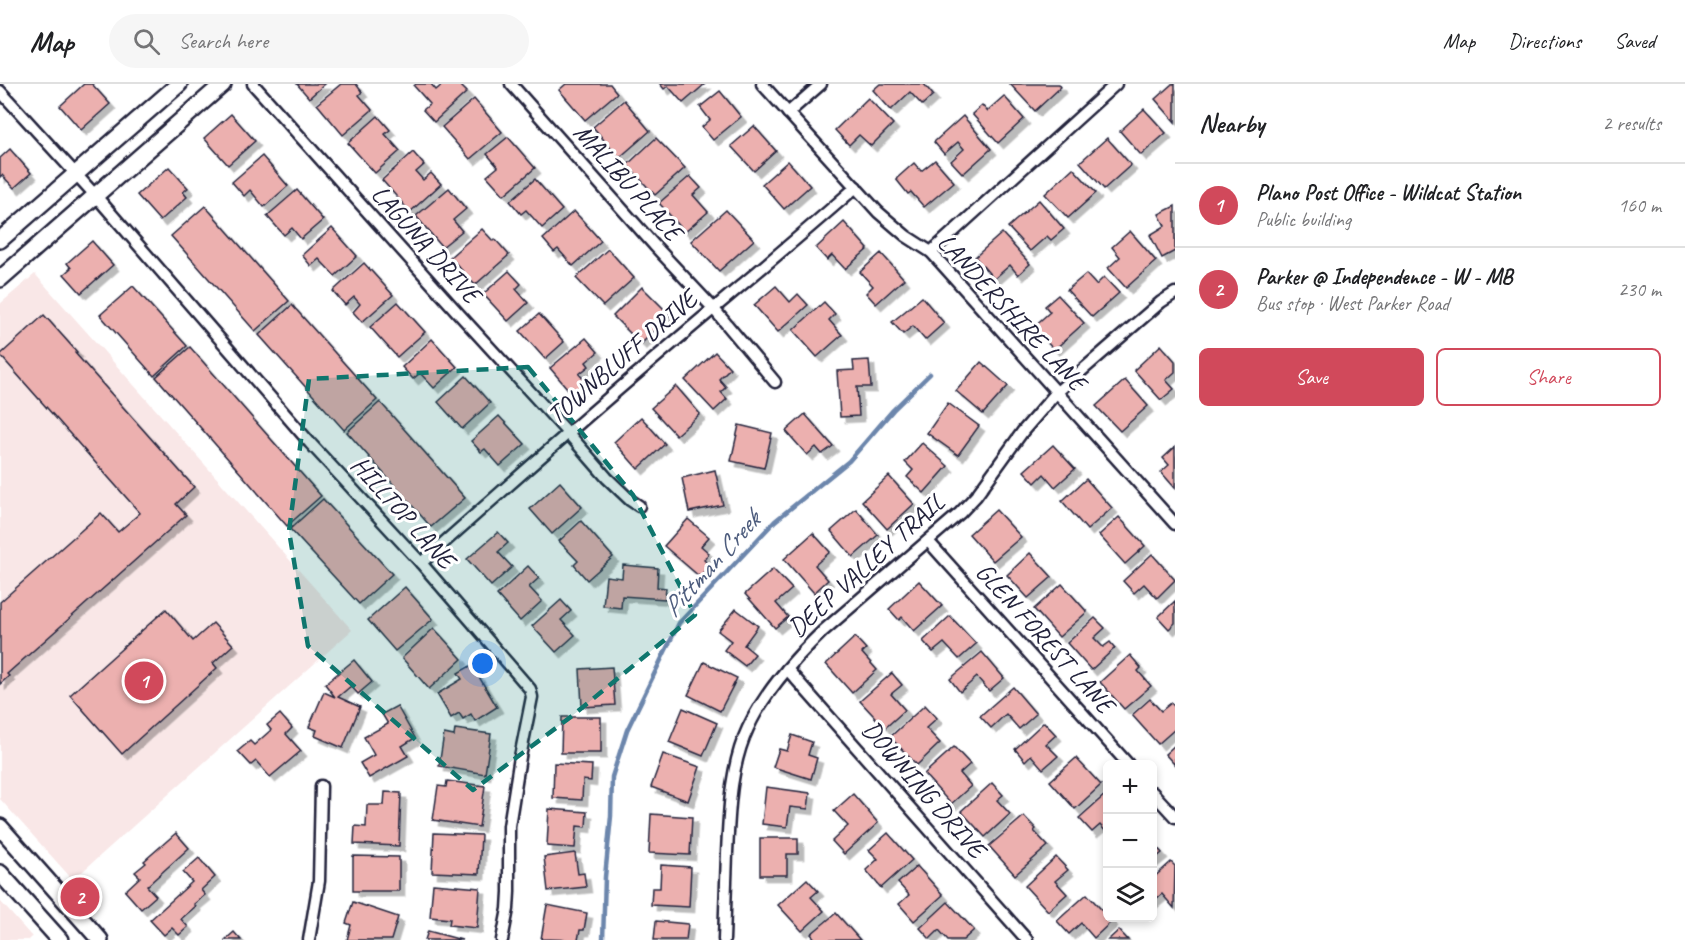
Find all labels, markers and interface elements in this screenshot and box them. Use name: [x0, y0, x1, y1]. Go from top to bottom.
search box: [109, 14, 529, 68]
text: Map: [30, 24, 73, 59]
icon: search: [130, 25, 163, 58]
text: Search here: [178, 27, 268, 55]
text: Map: [1443, 28, 1475, 54]
text: Directions: [1508, 28, 1581, 54]
text: Saved: [1614, 28, 1655, 54]
text: Nearby: [1199, 107, 1264, 140]
text: 2 results: [1602, 111, 1661, 136]
street label: MALIBU PLACE: [567, 116, 692, 250]
street label: LAGUNA DRIVE: [364, 178, 490, 313]
text: Plano Post Office - Wildcat Station: [1256, 179, 1521, 207]
text: 1: [1214, 193, 1223, 218]
text: 160 m: [1618, 193, 1661, 218]
text: Public building: [1256, 207, 1351, 232]
street label: LANDERSHIRE LANE: [930, 226, 1096, 401]
text: Parker @ Independence - W - MB: [1256, 263, 1513, 291]
text: 2: [1214, 277, 1223, 302]
text: 230 m: [1618, 277, 1661, 302]
street label: TOWNBLUFF DRIVE: [540, 281, 706, 431]
text: Bus stop · West Parker Road: [1256, 291, 1449, 316]
button: Save: [1199, 348, 1424, 406]
button: Share: [1436, 348, 1661, 406]
street label: HILLTOP LANE: [344, 449, 464, 578]
street label: DEEP VALLEY TRAIL: [781, 485, 952, 644]
water label: Pittman Creek: [655, 500, 771, 624]
street label: GLEN FOREST LANE: [969, 556, 1124, 723]
your location: [468, 649, 497, 678]
pin: 1: [124, 658, 164, 704]
street label: DOWNING DRIVE: [855, 713, 995, 867]
map controls: [1103, 760, 1157, 922]
button: +: [1103, 760, 1157, 814]
button: −: [1103, 814, 1157, 868]
button: layers: [1103, 868, 1157, 922]
pin: 2: [60, 874, 100, 920]

